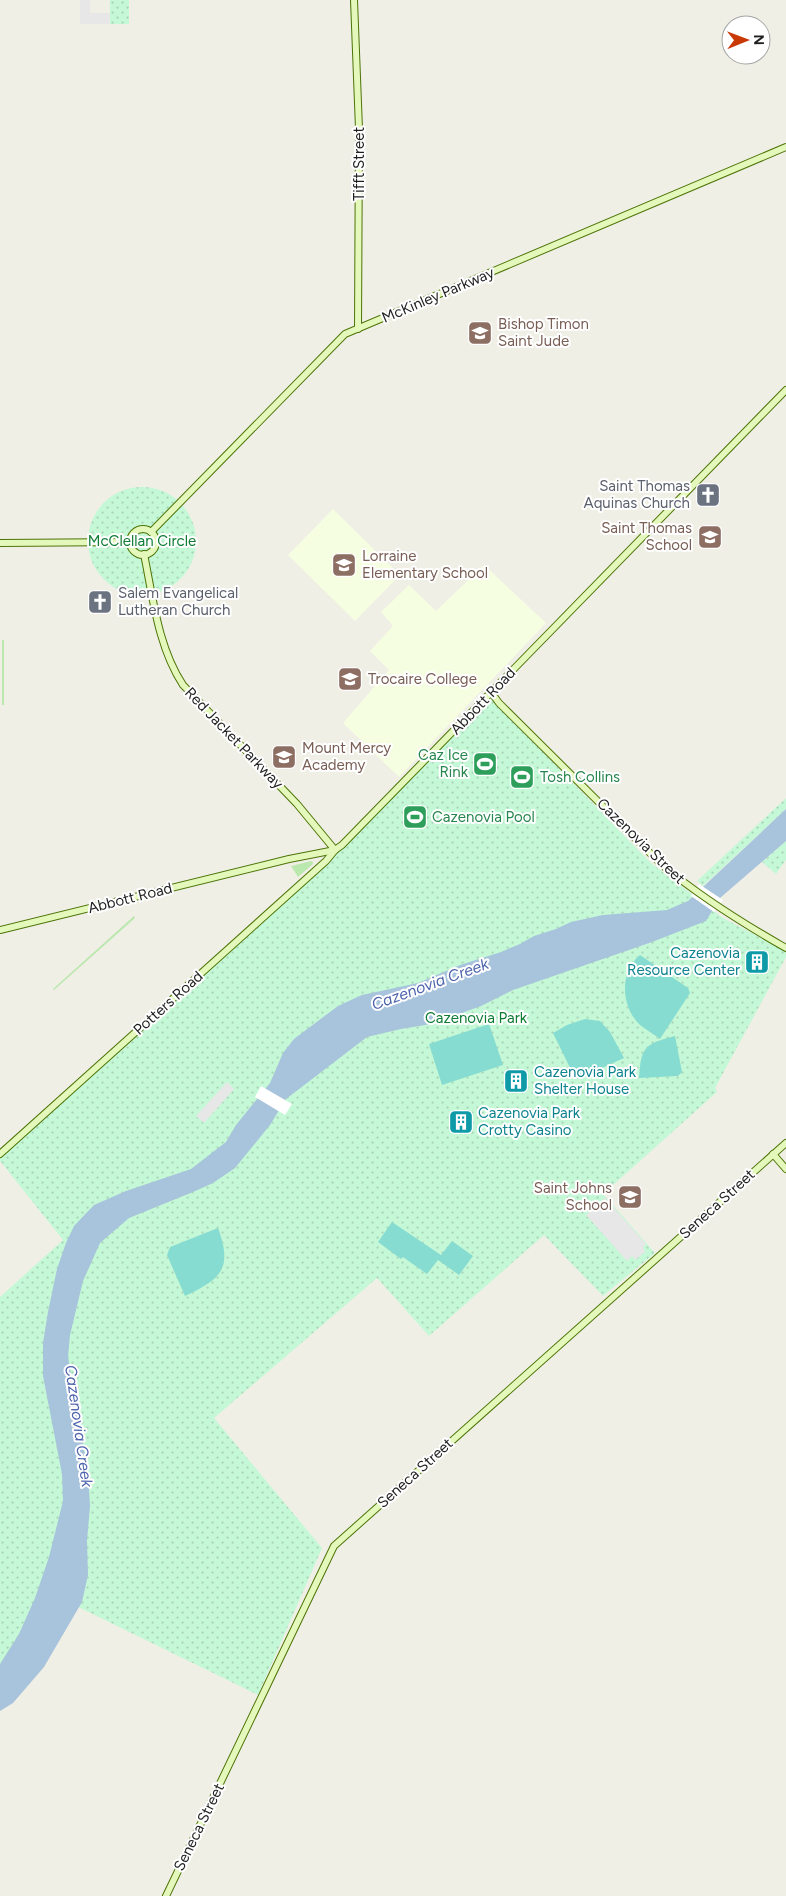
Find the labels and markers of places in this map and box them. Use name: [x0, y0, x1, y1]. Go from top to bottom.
place label: Bishop Timon Saint Jude: [498, 315, 589, 350]
school or university icon: Bishop Timon Saint Jude: [467, 320, 493, 346]
place label: Saint Thomas Aquinas Church: [584, 477, 690, 512]
church icon: Saint Thomas Aquinas Church: [695, 482, 721, 508]
place label: Saint Thomas School: [601, 519, 692, 554]
school or university icon: Saint Thomas School: [697, 524, 723, 550]
place label: Lorraine Elementary School: [362, 547, 488, 582]
school or university icon: Lorraine Elementary School: [331, 552, 357, 578]
place label: Salem Evangelical Lutheran Church: [118, 584, 238, 619]
church icon: Salem Evangelical Lutheran Church: [87, 589, 113, 615]
school or university icon: Trocaire College: [337, 666, 363, 692]
place label: Trocaire College: [368, 670, 477, 688]
place label: Mount Mercy Academy: [302, 739, 391, 774]
school or university icon: Mount Mercy Academy: [271, 744, 297, 770]
place label: Caz Ice Rink: [418, 746, 469, 781]
sports icon: Caz Ice Rink: [472, 751, 498, 777]
sports icon: Tosh Collins: [509, 764, 535, 790]
place label: Tosh Collins: [540, 768, 620, 786]
sports icon: Cazenovia Pool: [402, 804, 428, 830]
place label: Cazenovia Pool: [432, 808, 535, 826]
place label: Cazenovia Resource Center: [627, 944, 740, 979]
building icon: Cazenovia Resource Center: [744, 949, 770, 975]
place label: Cazenovia Park Shelter House: [534, 1063, 637, 1098]
building icon: Cazenovia Park Shelter House: [503, 1068, 529, 1094]
place label: Cazenovia Park Crotty Casino: [478, 1104, 581, 1139]
building icon: Cazenovia Park Crotty Casino: [448, 1109, 474, 1135]
place label: Saint Johns School: [534, 1179, 612, 1214]
school or university icon: Saint Johns School: [617, 1184, 643, 1210]

